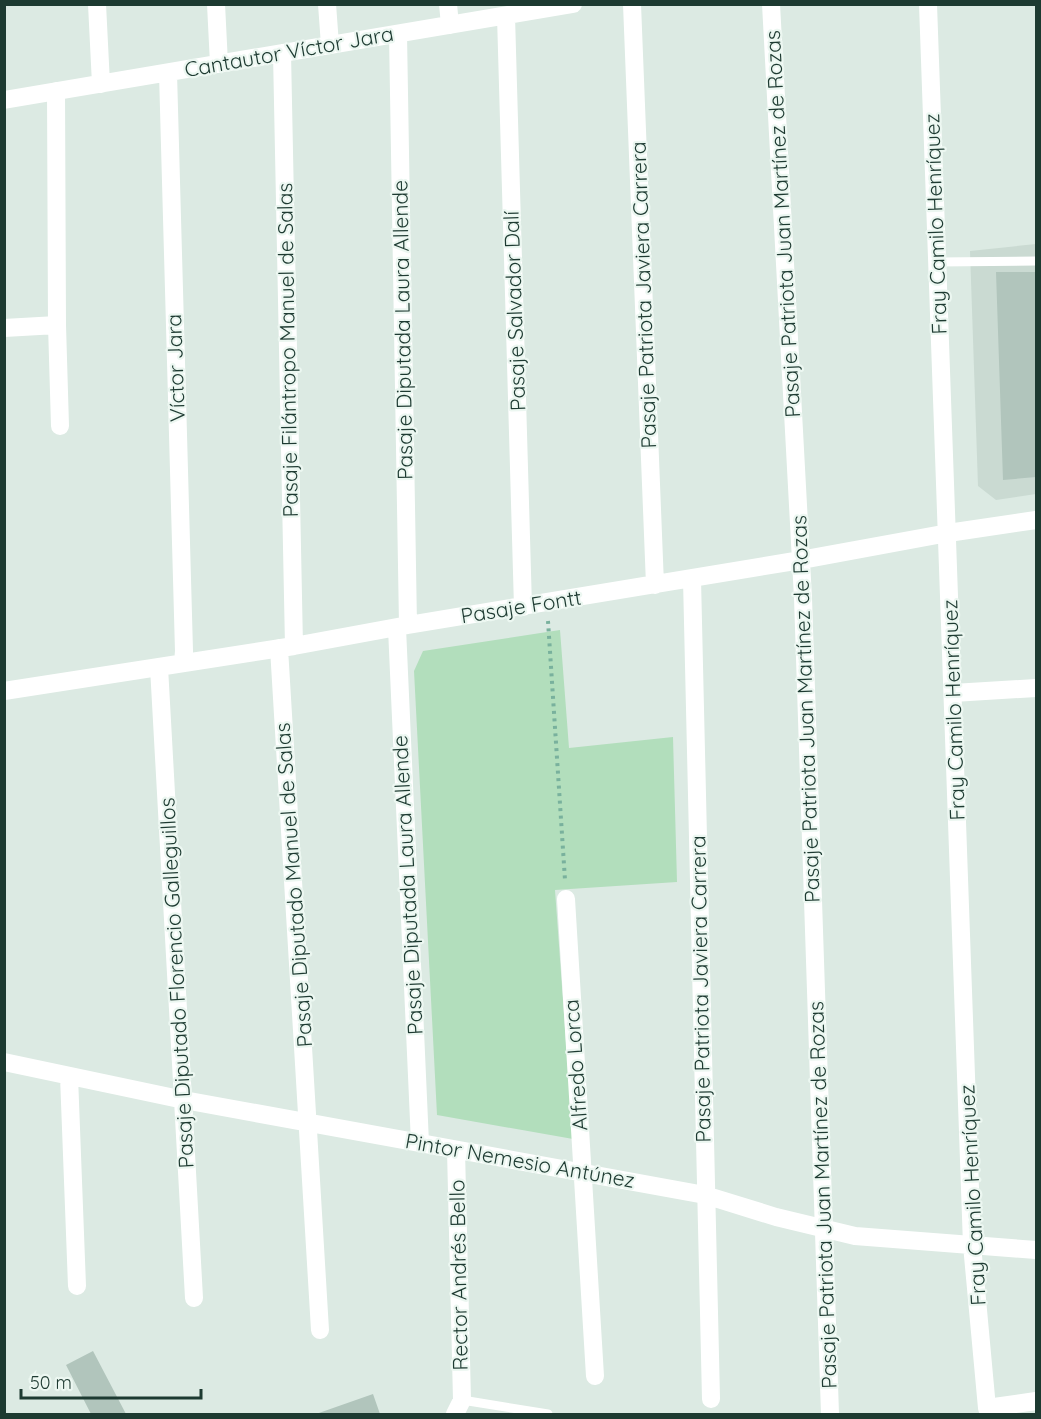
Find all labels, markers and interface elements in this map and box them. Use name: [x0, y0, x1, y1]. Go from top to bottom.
street label: Cantautor Víctor Jara: [182, 20, 395, 82]
street label: Pasaje Patriota Juan Martínez de Rozas: [759, 30, 805, 418]
street label: Fray Camilo Henríquez: [918, 113, 952, 335]
street label: Pasaje Patriota Javiera Carrera: [625, 141, 661, 449]
street label: Pasaje Diputada Laura Allende: [386, 180, 418, 480]
street label: Pasaje Filántropo Manuel de Salas: [271, 182, 303, 518]
street label: Pasaje Salvador Dalí: [497, 210, 530, 412]
street label: Víctor Jara: [160, 314, 190, 423]
street label: Pasaje Patriota Juan Martínez de Rozas: [785, 515, 825, 903]
street label: Pasaje Fontt: [459, 584, 583, 628]
street label: Fray Camilo Henríquez: [936, 599, 970, 821]
street label: Pasaje Diputado Manuel de Salas: [269, 722, 317, 1048]
street label: Pasaje Diputada Laura Allende: [386, 735, 428, 1036]
street label: Pasaje Diputado Florencio Galleguillos: [153, 797, 199, 1169]
street label: Pasaje Patriota Javiera Carrera: [684, 835, 716, 1143]
street label: Alfredo Lorca: [557, 998, 593, 1132]
street label: Pasaje Patriota Juan Martínez de Rozas: [802, 1001, 842, 1389]
street label: Fray Camilo Henríquez: [953, 1084, 991, 1306]
street label: Pintor Nemesio Antúnez: [403, 1127, 637, 1193]
street label: Rector Andrés Bello: [443, 1179, 473, 1371]
scale bar: [21, 1362, 201, 1400]
text: 50 m: [30, 1371, 72, 1394]

